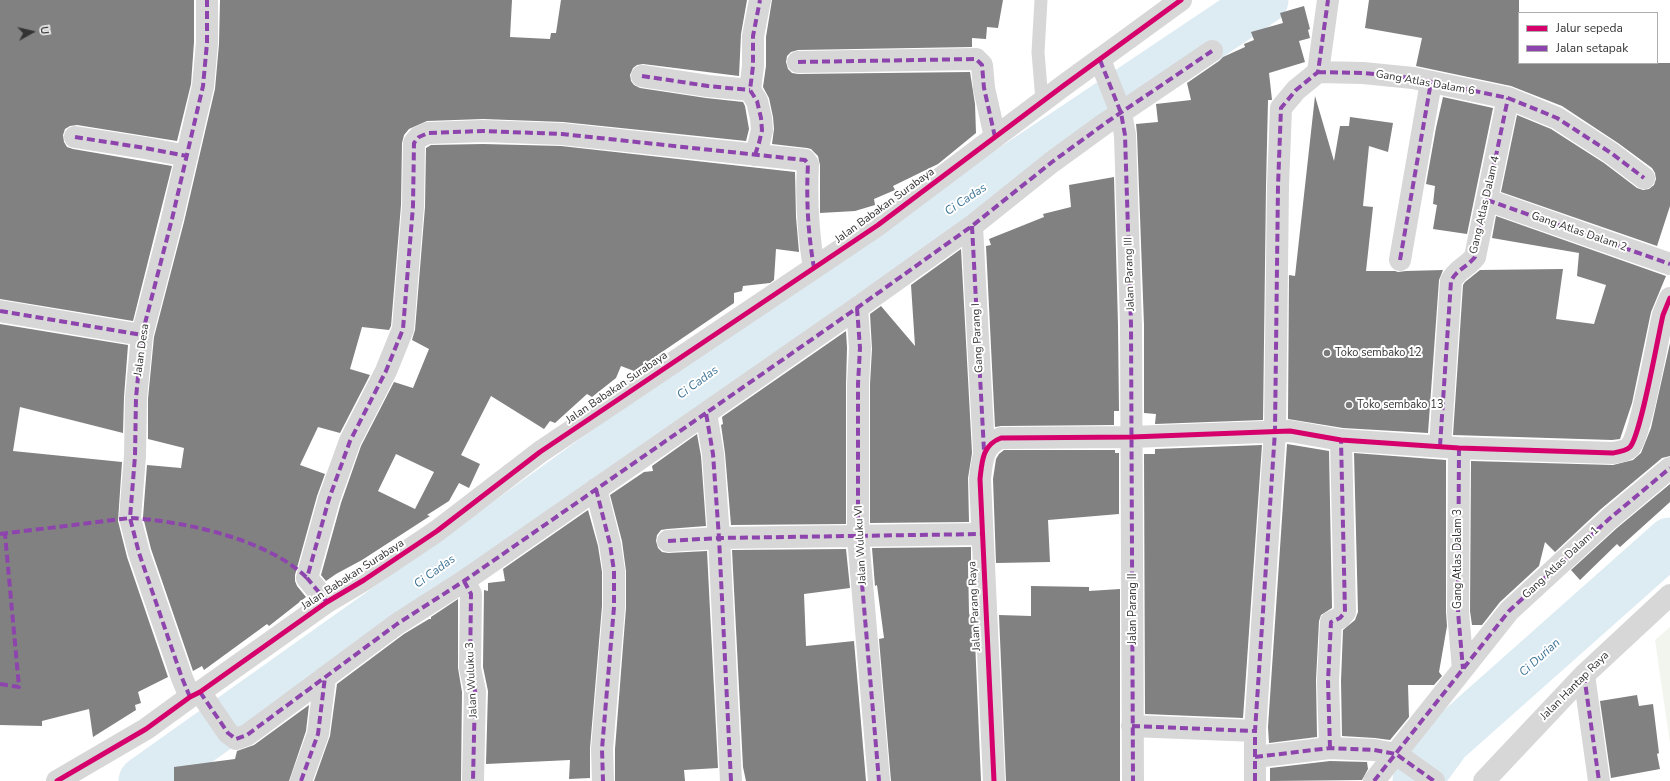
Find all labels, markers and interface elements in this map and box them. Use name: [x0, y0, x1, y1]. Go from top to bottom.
north arrow: [12, 12, 52, 52]
legend: [1518, 12, 1658, 64]
text: Jalur sepeda: [1556, 20, 1623, 36]
text: U: [36, 25, 52, 35]
text: Jalan setapak: [1556, 40, 1628, 56]
street label: Gang Atlas Dalam 6: [1375, 68, 1475, 98]
street label: Gang Atlas Dalam 4: [1467, 155, 1503, 255]
street label: Jalan Babakan Surabaya: [833, 166, 937, 246]
water label: Ci Cadas: [942, 181, 990, 219]
street label: Gang Atlas Dalam 2: [1529, 209, 1629, 255]
street label: Jalan Parang III: [1122, 237, 1138, 311]
street label: Gang Parang I: [970, 303, 986, 373]
street label: Jalan Desa: [132, 323, 152, 377]
place label: Toko sembako 12: [1335, 346, 1422, 360]
marker: Toko sembako 12: [1322, 348, 1332, 358]
street label: Jalan Babakan Surabaya: [564, 349, 670, 427]
water label: Ci Cadas: [675, 363, 721, 403]
place label: Toko sembako 13: [1357, 398, 1444, 412]
marker: Toko sembako 13: [1344, 400, 1354, 410]
street label: Jalan Wuluku VI: [852, 505, 870, 585]
street label: Gang Atlas Dalam 3: [1451, 509, 1465, 609]
street label: Gang Atlas Dalam 1: [1520, 524, 1602, 602]
street label: Jalan Babakan Surabaya: [299, 537, 407, 613]
water label: Ci Cadas: [412, 552, 458, 592]
street label: Jalan Parang Raya: [966, 561, 984, 651]
street label: Jalan Parang II: [1126, 574, 1140, 644]
water label: Ci Durian: [1517, 636, 1563, 680]
street label: Jalan Wuluku 3: [463, 642, 481, 718]
street label: Jalan Hantap Raya: [1538, 649, 1612, 723]

